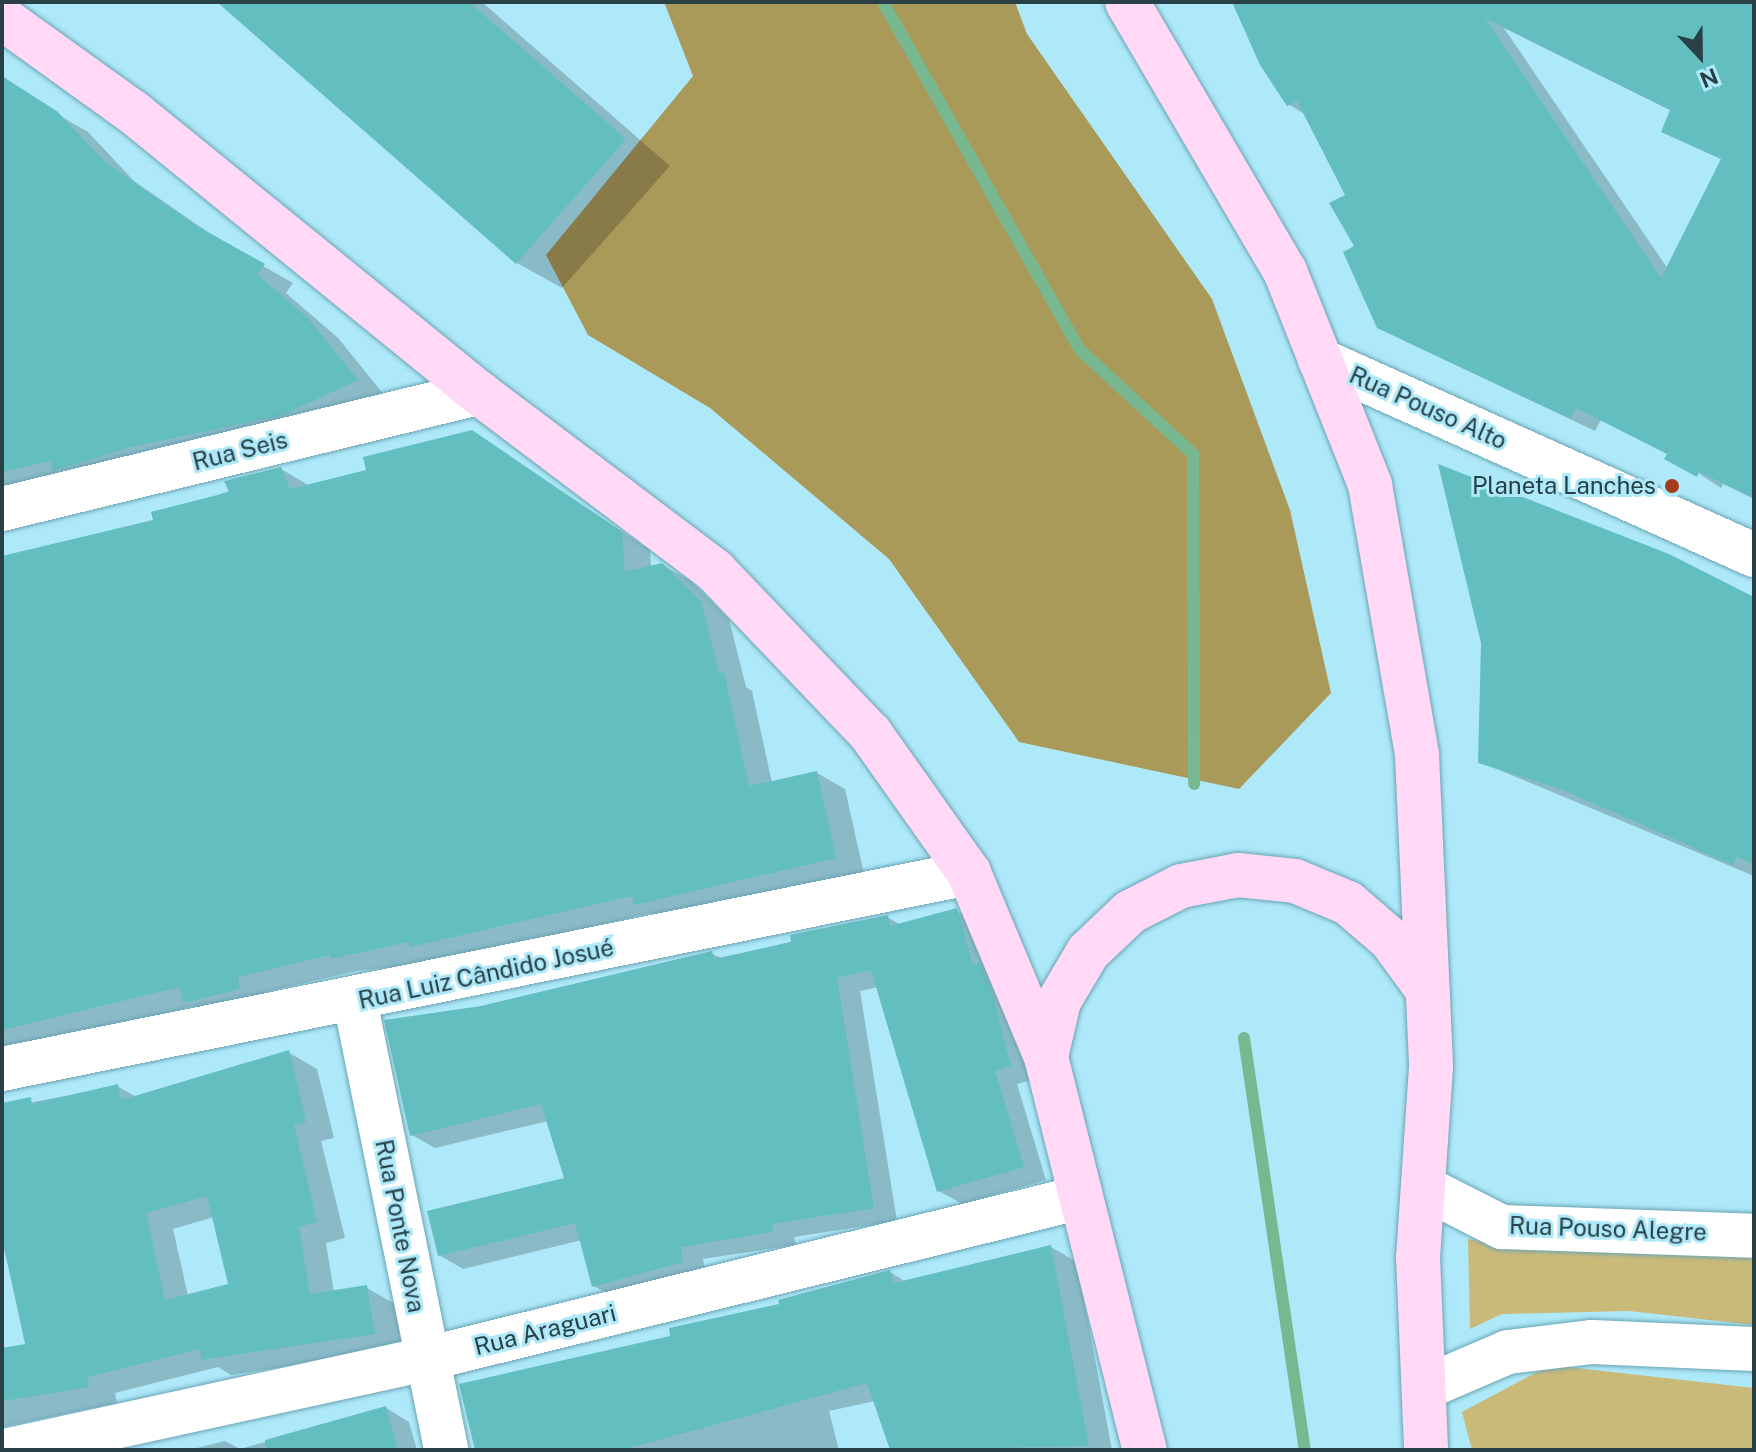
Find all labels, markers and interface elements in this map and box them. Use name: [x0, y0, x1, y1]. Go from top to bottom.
north arrow: [1660, 16, 1740, 96]
text: N: [1696, 63, 1722, 94]
street label: Rua Pouso Alto: [1345, 360, 1511, 456]
street label: Rua Seis: [190, 425, 290, 477]
place label: Planeta Lanches: [1472, 472, 1656, 500]
marker: Planeta Lanches: [1663, 477, 1681, 495]
street label: Rua Luiz Cândido Josué: [356, 933, 616, 1015]
street label: Rua Ponte Nova: [369, 1137, 431, 1315]
street label: Rua Pouso Alegre: [1509, 1211, 1707, 1247]
street label: Rua Araguari: [471, 1298, 619, 1362]

